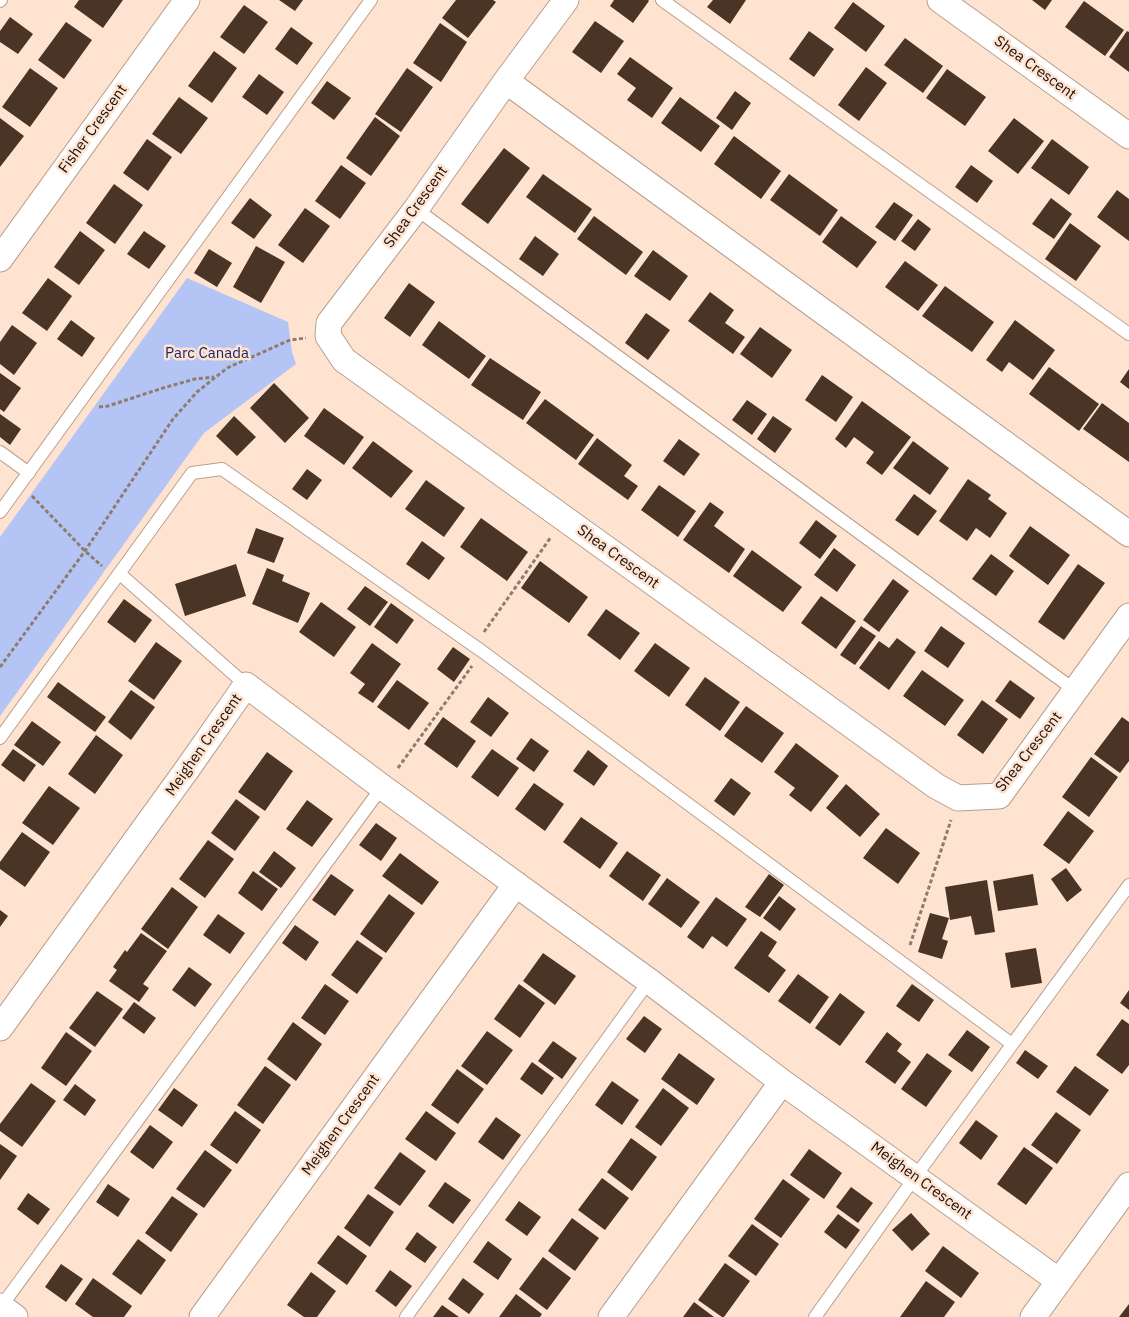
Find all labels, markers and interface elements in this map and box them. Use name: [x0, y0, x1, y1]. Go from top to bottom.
street label: Shea Crescent: [991, 32, 1079, 104]
street label: Fisher Crescent: [55, 81, 131, 177]
street label: Shea Crescent: [380, 163, 452, 251]
park label: Parc Canada: [165, 345, 249, 363]
street label: Shea Crescent: [574, 521, 662, 593]
street label: Meighen Crescent: [162, 690, 246, 800]
street label: Shea Crescent: [992, 708, 1066, 796]
street label: Meighen Crescent: [298, 1071, 384, 1179]
street label: Meighen Crescent: [867, 1138, 975, 1224]

